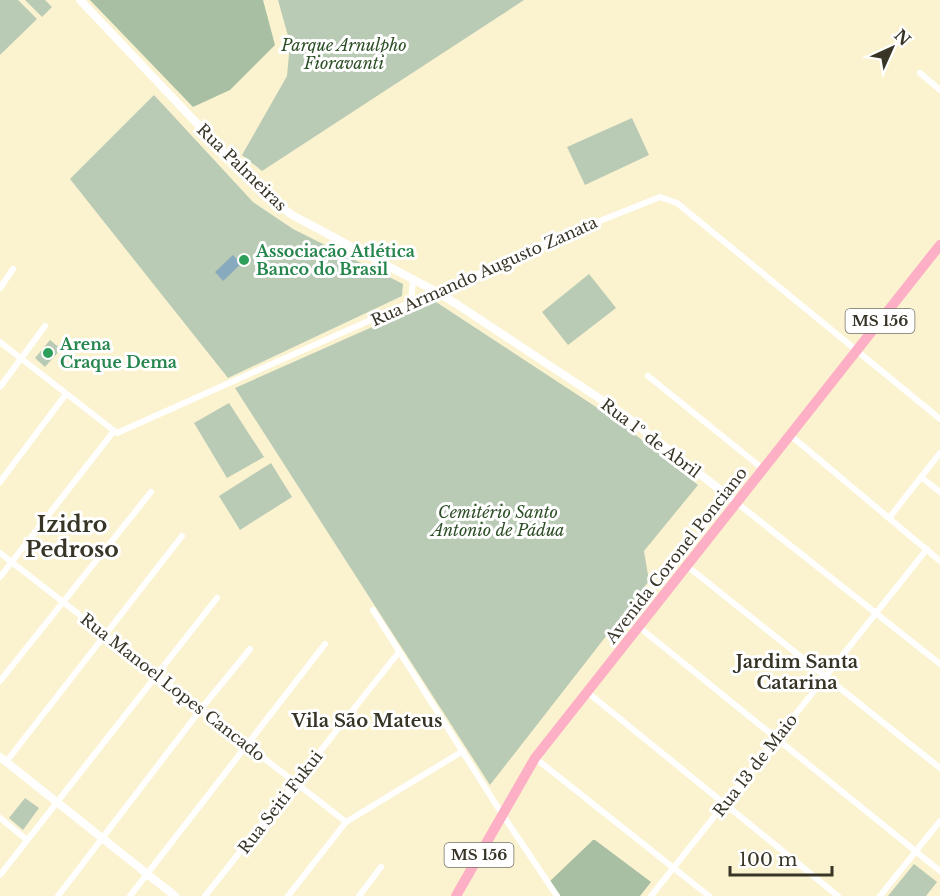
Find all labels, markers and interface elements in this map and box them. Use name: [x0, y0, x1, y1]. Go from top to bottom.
north arrow: [862, 18, 922, 78]
text: N: [890, 25, 915, 50]
park label: Parque Arnulpho Fioravanti: [280, 35, 407, 73]
street label: Rua Palmeiras: [193, 119, 291, 215]
street label: Rua Armando Augusto Zanata: [368, 212, 600, 330]
place label: Associação Atlética Banco do Brasil: [255, 241, 415, 279]
marker: Associação Atlética Banco do Brasil: [237, 253, 251, 267]
road number: MS 156: [846, 309, 914, 333]
place label: Arena Craque Dema: [59, 334, 177, 372]
marker: Arena Craque Dema: [41, 346, 55, 360]
street label: Rua 1º de Abril: [597, 394, 705, 482]
street label: Avenida Coronel Ponciano: [600, 463, 751, 648]
park label: Cemitério Santo Antonio de Pádua: [430, 502, 565, 540]
district label: Izidro Pedroso: [25, 511, 119, 563]
street label: Rua Manoel Lopes Cancado: [77, 609, 269, 765]
district label: Jardim Santa Catarina: [732, 651, 859, 694]
district label: Vila São Mateus: [291, 710, 442, 732]
street label: Rua 13 de Maio: [709, 710, 801, 820]
street label: Rua Seiti Fukui: [234, 746, 327, 857]
scale bar: [730, 839, 832, 877]
road number: MS 156: [444, 843, 514, 867]
text: 100 m: [739, 849, 797, 871]

